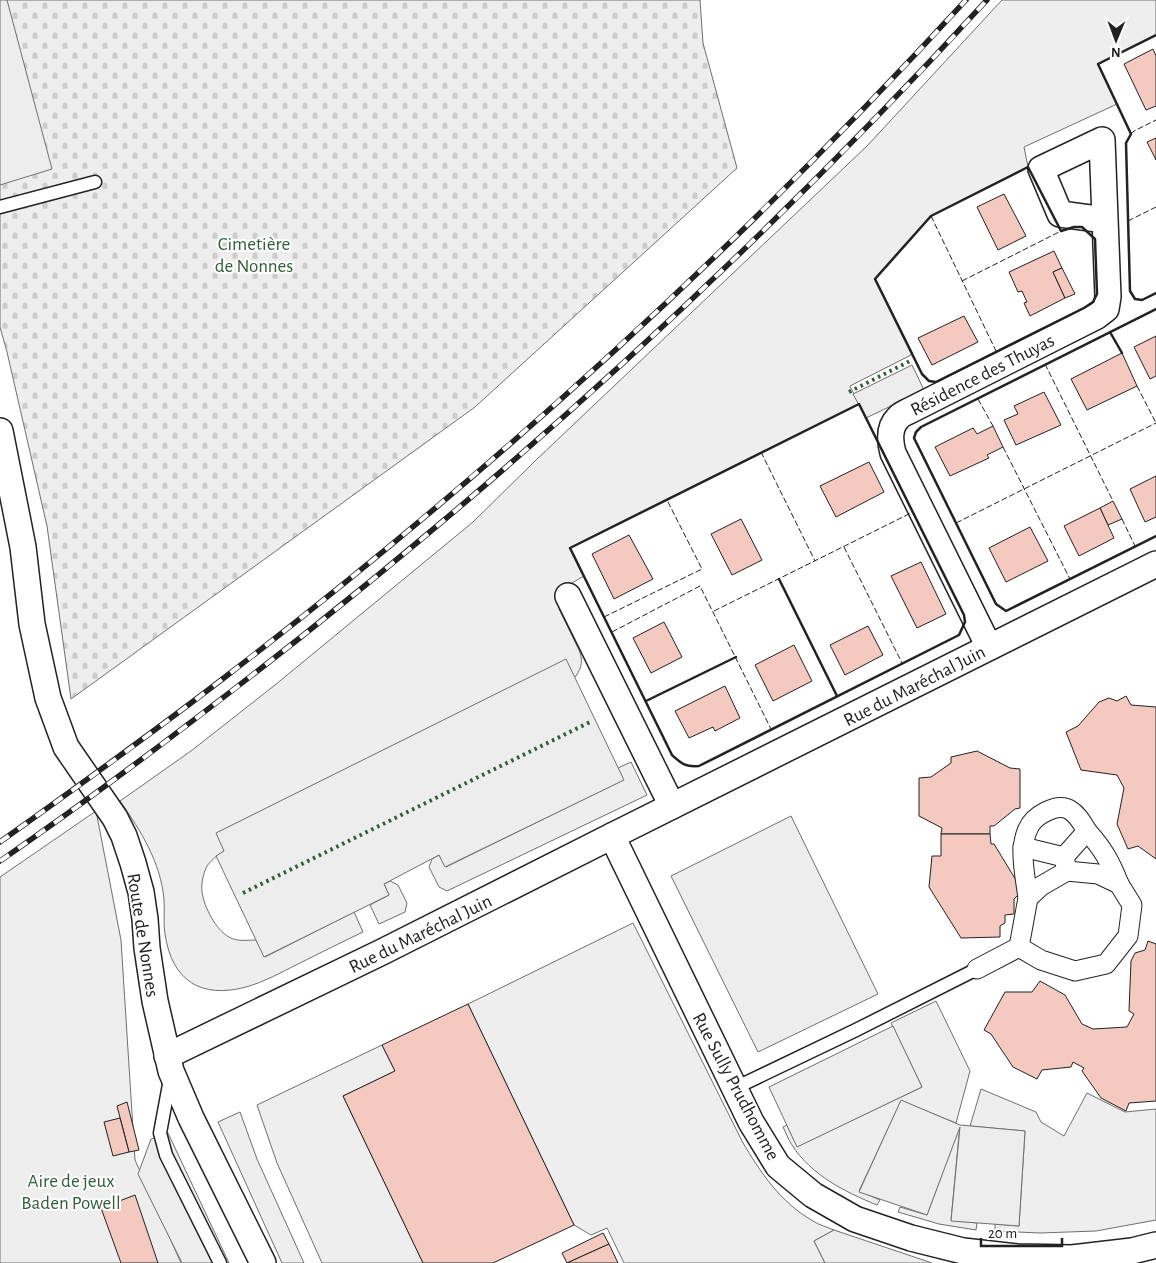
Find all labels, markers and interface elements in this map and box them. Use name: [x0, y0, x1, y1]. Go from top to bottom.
north arrow: [1091, 15, 1141, 65]
text: N: [1111, 45, 1121, 59]
park label: Cimetière de Nonnes: [215, 235, 293, 276]
street label: Résidence des Thuyas: [908, 331, 1058, 420]
street label: Rue du Maréchal Juin: [841, 642, 989, 730]
street label: Route de Nonnes: [123, 872, 162, 999]
street label: Rue du Maréchal Juin: [346, 892, 495, 977]
street label: Rue Sully Prudhomme: [689, 1010, 783, 1164]
park label: Aire de jeux Baden Powell: [21, 1172, 121, 1213]
scale bar: [981, 1216, 1062, 1248]
text: 20 m: [988, 1226, 1017, 1241]

